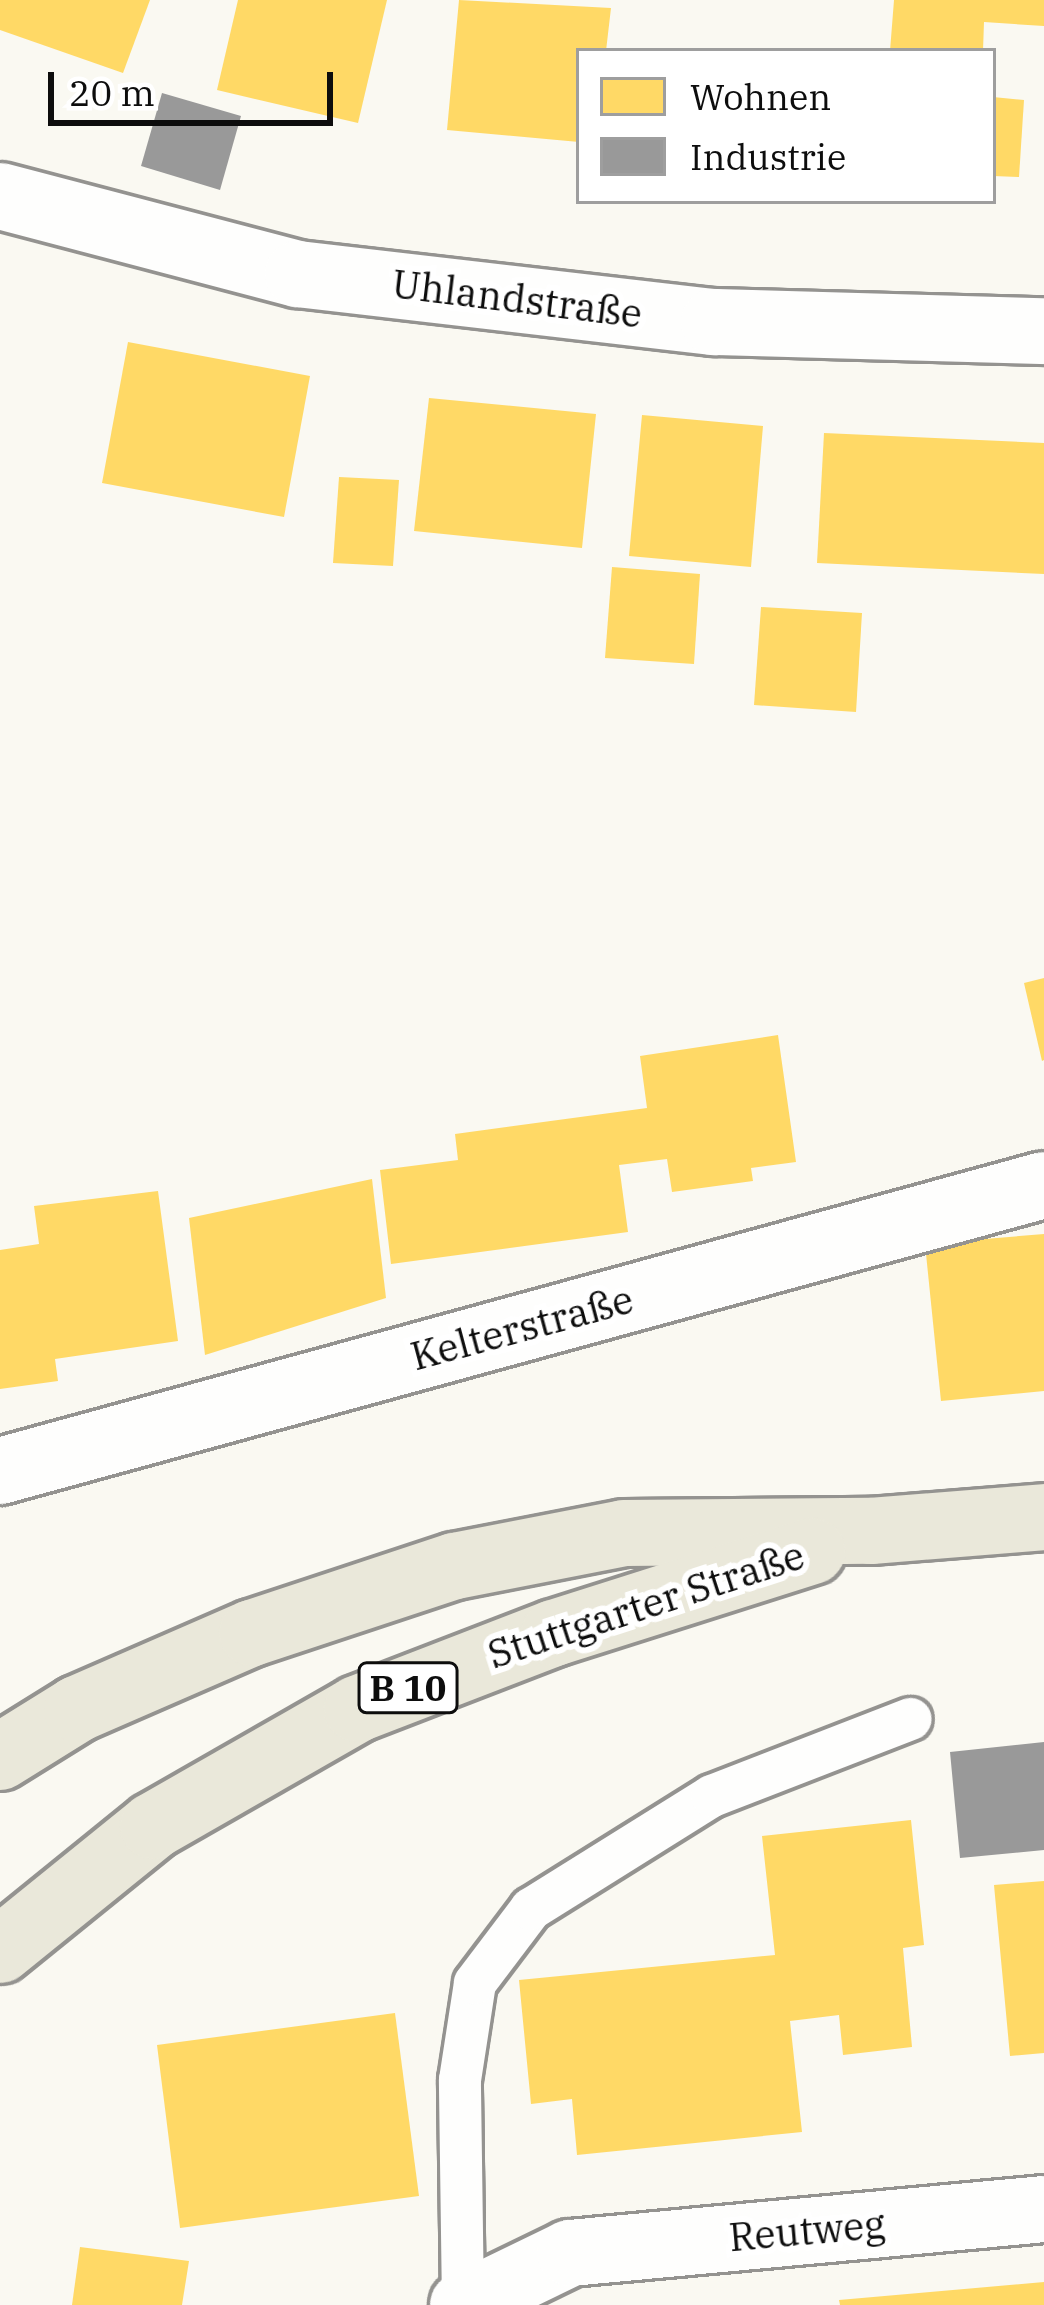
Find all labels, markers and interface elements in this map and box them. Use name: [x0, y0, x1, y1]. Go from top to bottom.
scale bar: [54, 48, 339, 122]
legend: [576, 48, 996, 204]
text: 20 m: [69, 69, 155, 116]
text: Wohnen: [690, 73, 831, 120]
text: Industrie: [690, 133, 846, 180]
street label: Uhlandstraße: [389, 260, 645, 338]
street label: Kelterstraße: [406, 1276, 638, 1380]
street label: Stuttgarter Straße: [482, 1532, 810, 1678]
road number: B 10: [357, 1658, 459, 1718]
street label: Reutweg: [727, 2201, 887, 2261]

